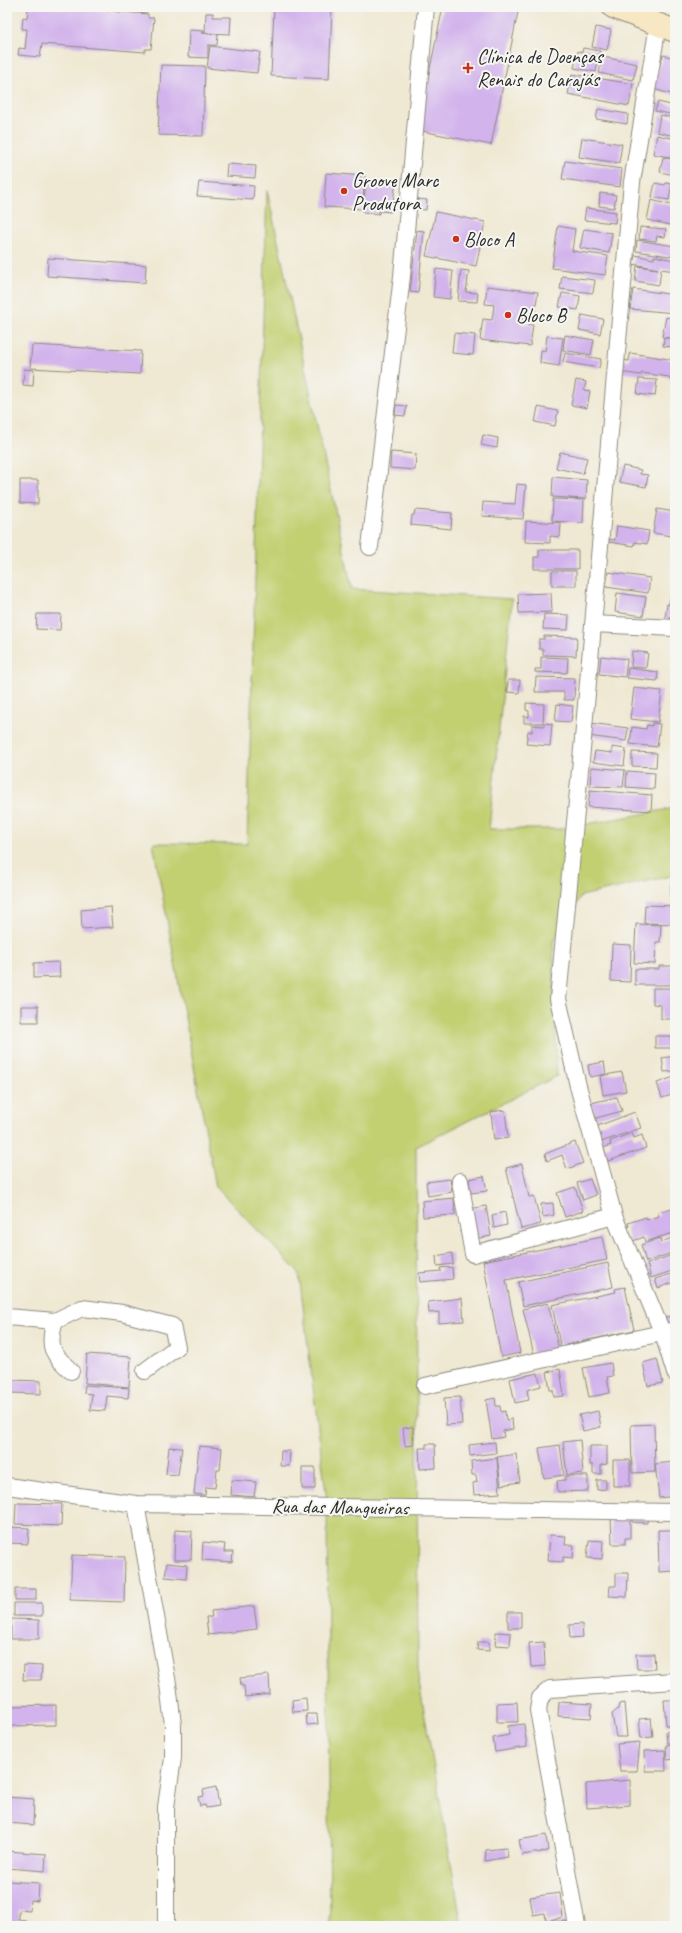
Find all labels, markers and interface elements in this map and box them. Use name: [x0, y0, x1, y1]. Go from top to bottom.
place label: Clínica de Doenças Renais do Carajás: [477, 44, 605, 92]
marker: Clínica de Doenças Renais do Carajás: [462, 62, 474, 74]
place label: Groove Marc Produtora: [352, 168, 439, 216]
marker: Groove Marc Produtora: [339, 186, 349, 196]
place label: Bloco A: [464, 227, 515, 252]
marker: Bloco A: [451, 234, 461, 244]
place label: Bloco B: [516, 303, 568, 328]
marker: Bloco B: [503, 310, 513, 320]
street label: Rua das Mangueiras: [271, 1493, 411, 1521]

